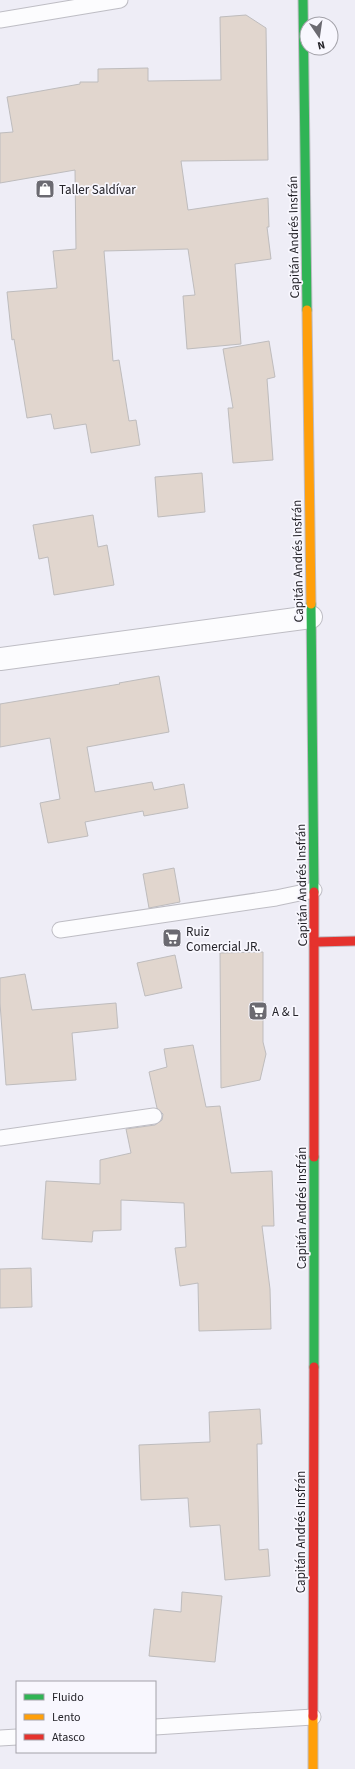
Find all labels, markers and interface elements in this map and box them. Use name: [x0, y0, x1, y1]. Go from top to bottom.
north arrow: [299, 16, 339, 56]
text: N: [316, 37, 326, 53]
street label: Capitán Andrés Insfrán: [284, 175, 304, 298]
shop icon: Taller Saldívar: [34, 178, 56, 200]
place label: Taller Saldívar: [59, 181, 136, 199]
street label: Capitán Andrés Insfrán: [288, 499, 308, 622]
street label: Capitán Andrés Insfrán: [292, 823, 312, 946]
place label: Ruiz Comercial JR.: [186, 923, 261, 956]
supermarket icon: Ruiz Comercial JR.: [161, 927, 183, 949]
supermarket icon: A & L: [247, 1000, 269, 1022]
place label: A & L: [272, 1003, 299, 1021]
street label: Capitán Andrés Insfrán: [293, 1147, 311, 1269]
street label: Capitán Andrés Insfrán: [292, 1471, 310, 1593]
legend: [16, 1681, 156, 1753]
text: Fluido: [52, 1689, 84, 1706]
text: Lento: [52, 1709, 81, 1726]
text: Atasco: [52, 1729, 85, 1746]

